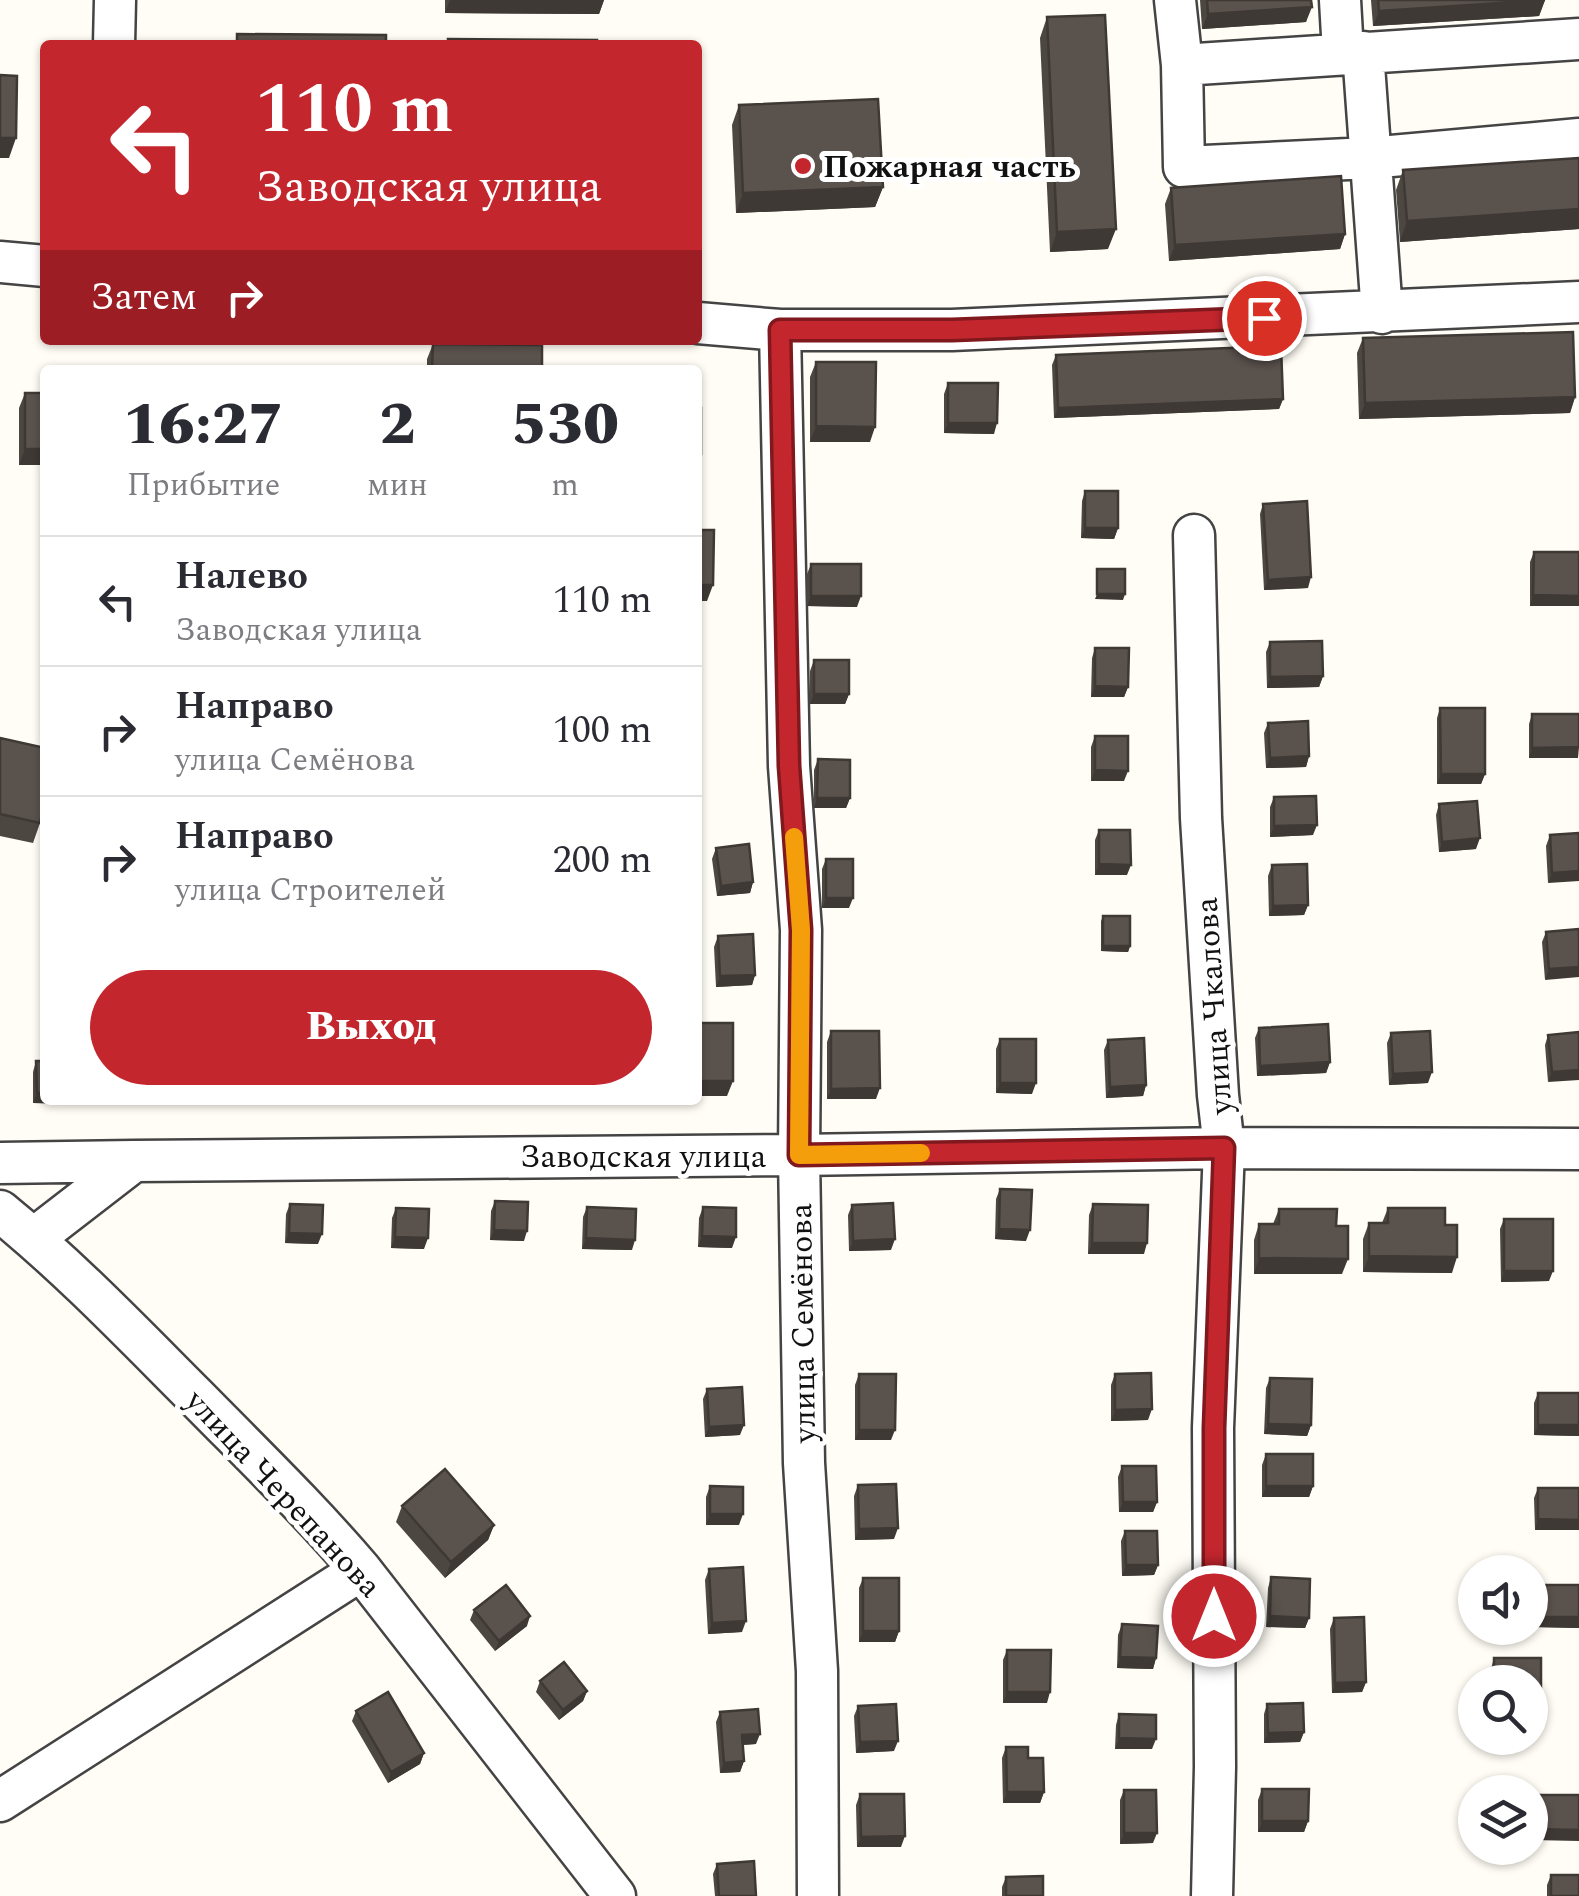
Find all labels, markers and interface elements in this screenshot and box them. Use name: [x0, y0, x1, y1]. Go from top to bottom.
text: 110 m: [255, 57, 453, 163]
icon: left: [90, 80, 220, 210]
place label: Пожарная часть: [823, 143, 1076, 192]
text: Заводская улица: [255, 153, 602, 222]
marker: Пожарная часть: [792, 155, 814, 177]
text: Затем: [90, 269, 197, 327]
icon: right: [217, 270, 272, 325]
pin: [1222, 276, 1307, 361]
icon: arrive: [1237, 291, 1292, 346]
text: 16:27: [123, 379, 284, 471]
text: 2: [379, 379, 415, 471]
text: 530: [511, 379, 619, 471]
text: Прибытие: [127, 461, 280, 510]
text: мин: [367, 461, 428, 510]
text: m: [551, 461, 579, 510]
text: Налево: [175, 548, 308, 606]
text: 110 m: [553, 572, 652, 630]
icon: left: [90, 574, 145, 629]
text: Заводская улица: [175, 606, 422, 655]
text: Направо: [175, 678, 334, 736]
text: 100 m: [553, 702, 652, 760]
icon: right: [90, 704, 145, 759]
text: улица Семёнова: [175, 736, 415, 785]
text: Направо: [175, 808, 334, 866]
text: 200 m: [553, 832, 652, 890]
icon: right: [90, 834, 145, 889]
text: улица Строителей: [175, 866, 446, 915]
street label: улица Чкалова: [1182, 895, 1247, 1117]
button: Выход: [90, 970, 652, 1085]
street label: Заводская улица: [520, 1133, 767, 1182]
street label: улица Семёнова: [777, 1202, 830, 1444]
street label: улица Черепанова: [172, 1378, 393, 1610]
map controls: [1458, 1555, 1548, 1865]
button: sound: [1458, 1555, 1548, 1645]
position arrow: [1162, 1564, 1266, 1668]
button: search: [1458, 1665, 1548, 1755]
button: layers: [1458, 1775, 1548, 1865]

